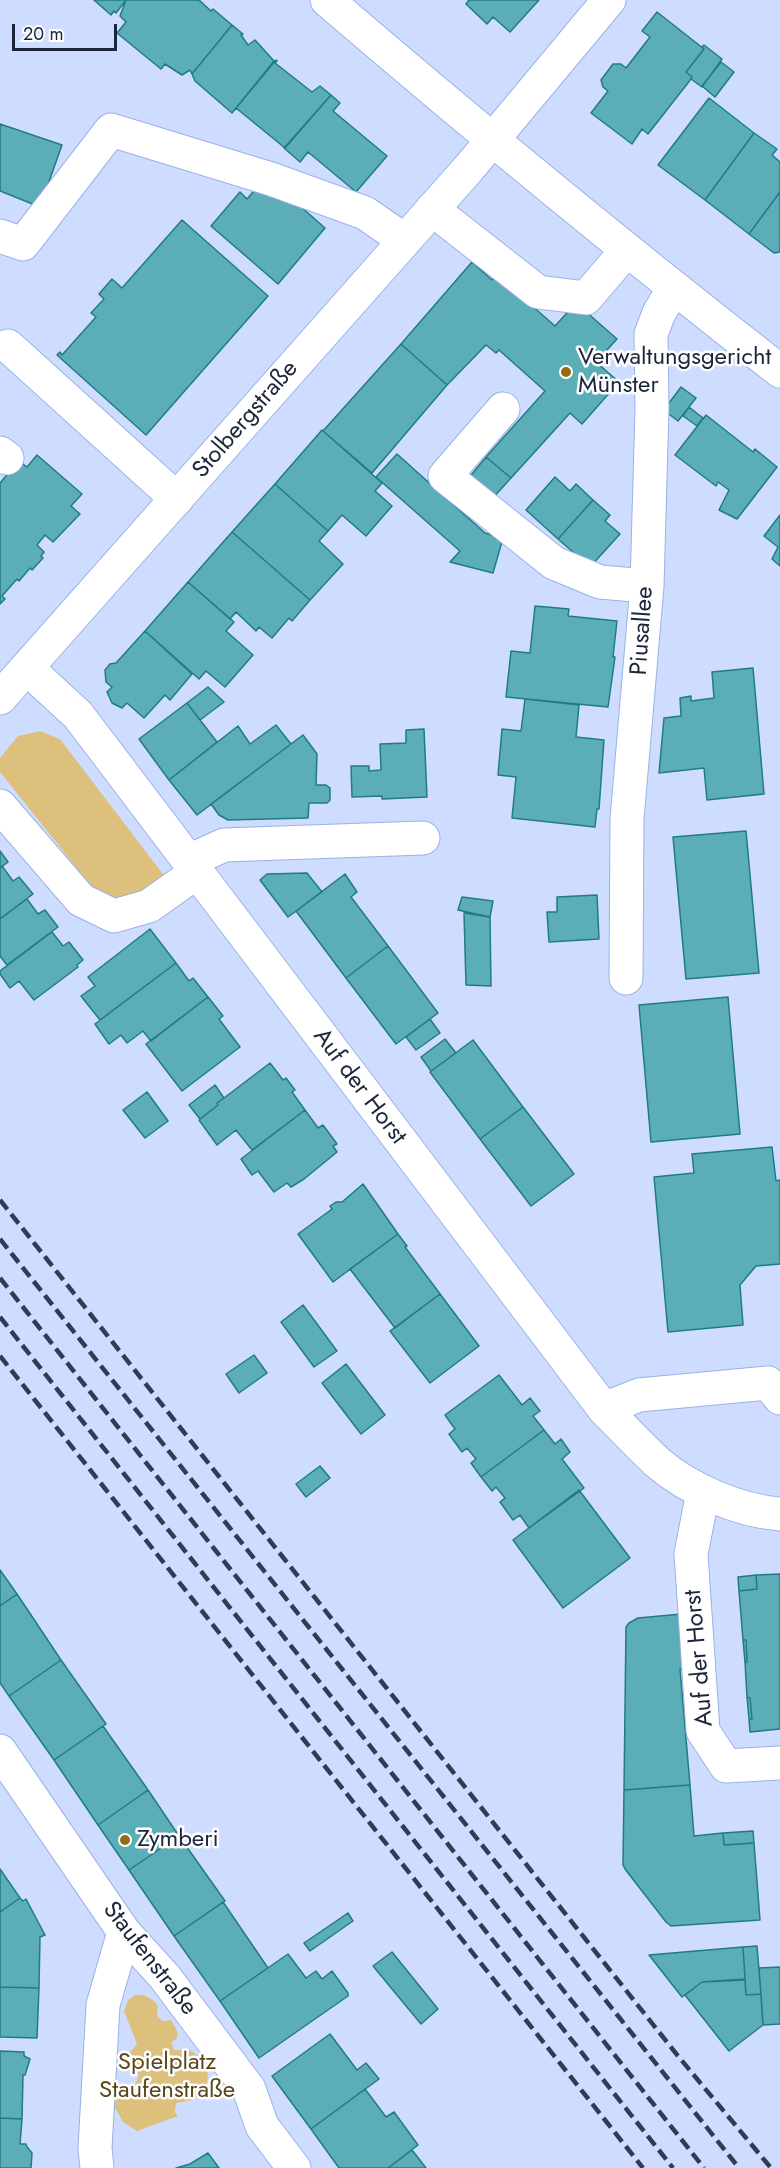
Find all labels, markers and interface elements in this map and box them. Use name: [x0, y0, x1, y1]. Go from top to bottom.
scale bar: [15, 12, 120, 50]
text: 20 m: [23, 21, 63, 47]
place label: Verwaltungsgericht Münster: [578, 344, 771, 400]
street label: Stolbergstraße: [187, 355, 305, 485]
marker: Verwaltungsgericht Münster: [559, 365, 573, 379]
street label: Piusallee: [626, 586, 660, 676]
street label: Auf der Horst: [306, 1023, 412, 1151]
street label: Auf der Horst: [680, 1588, 720, 1728]
place label: Zymberi: [137, 1826, 219, 1854]
marker: Zymberi: [118, 1833, 132, 1847]
street label: Staufenstraße: [96, 1897, 202, 2021]
park label: Spielplatz Staufenstraße: [99, 2049, 235, 2105]

